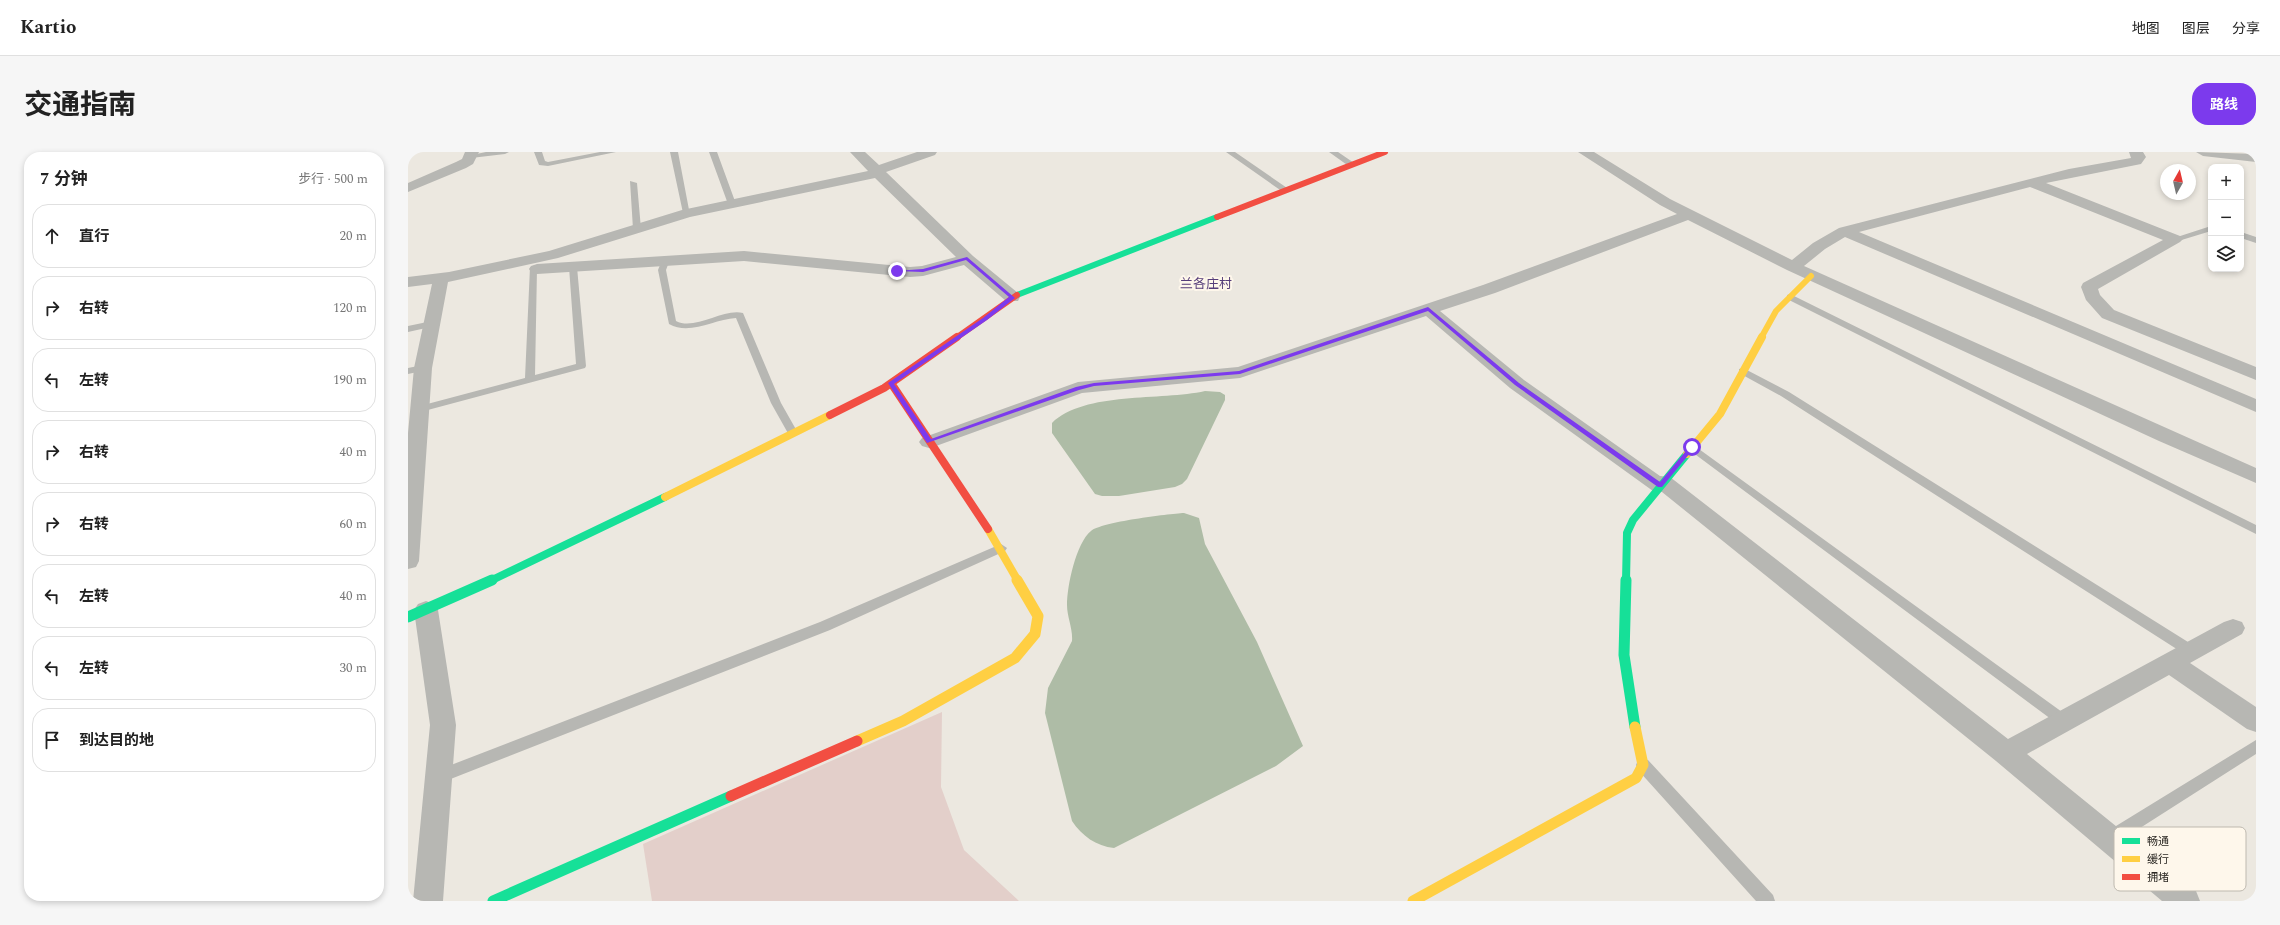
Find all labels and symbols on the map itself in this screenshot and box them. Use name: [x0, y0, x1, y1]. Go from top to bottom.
north arrow: [2160, 164, 2196, 200]
route end: [888, 262, 906, 280]
district label: 兰各庄村: [1180, 274, 1232, 294]
route start: [1683, 438, 1701, 456]
legend: [2114, 827, 2246, 891]
text: 畅通: [2147, 833, 2169, 850]
text: 缓行: [2147, 851, 2169, 868]
text: 拥堵: [2147, 869, 2169, 886]

